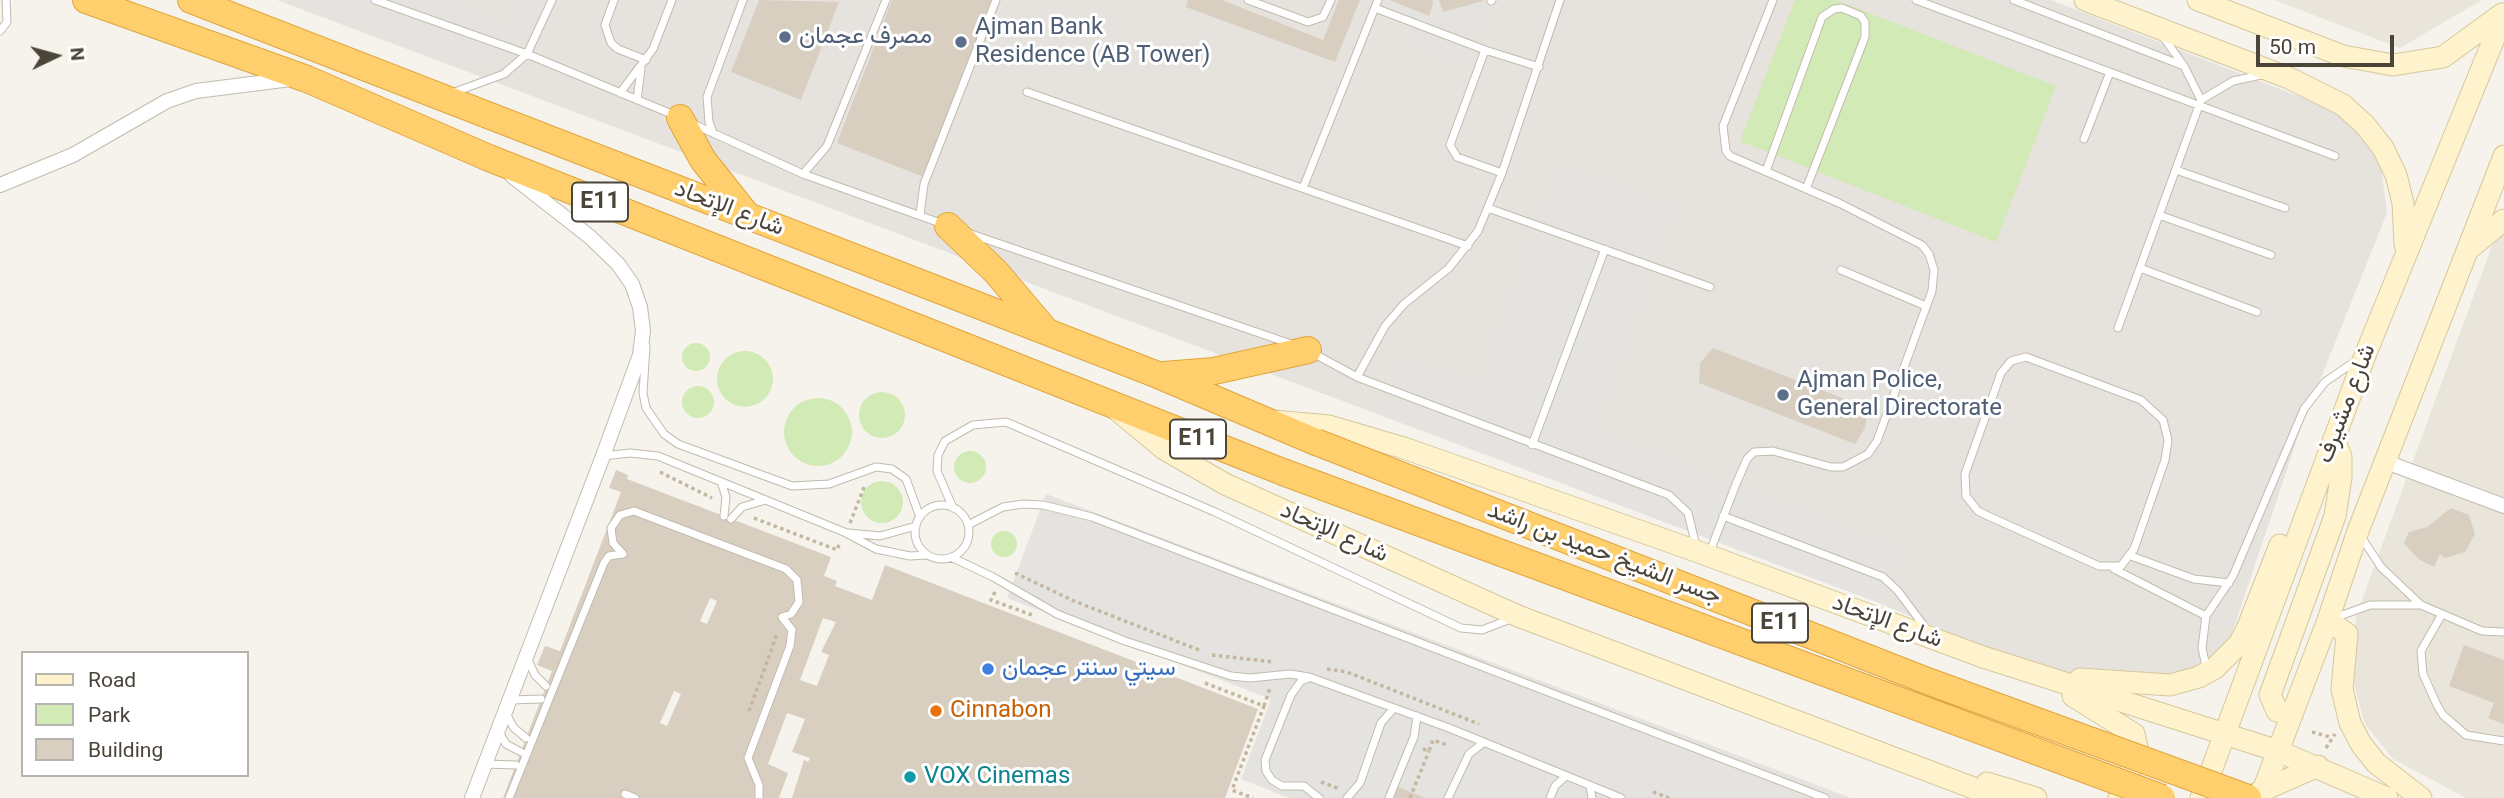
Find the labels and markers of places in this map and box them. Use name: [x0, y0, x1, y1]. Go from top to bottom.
place label: Ajman Bank Residence (AB Tower): [975, 14, 1210, 70]
place label: مصرف عجمان: [799, 23, 932, 51]
marker: مصرف عجمان: [777, 29, 793, 45]
marker: Ajman Bank Residence (AB Tower): [953, 34, 969, 50]
place label: Ajman Police, General Directorate: [1797, 367, 2002, 423]
marker: Ajman Police, General Directorate: [1775, 387, 1791, 403]
place label: سيتي سنتر عجمان: [1002, 655, 1176, 683]
marker: سيتي سنتر عجمان: [980, 661, 996, 677]
place label: Cinnabon: [950, 697, 1051, 725]
marker: Cinnabon: [928, 703, 944, 719]
place label: VOX Cinemas: [924, 763, 1070, 791]
marker: VOX Cinemas: [902, 769, 918, 785]

